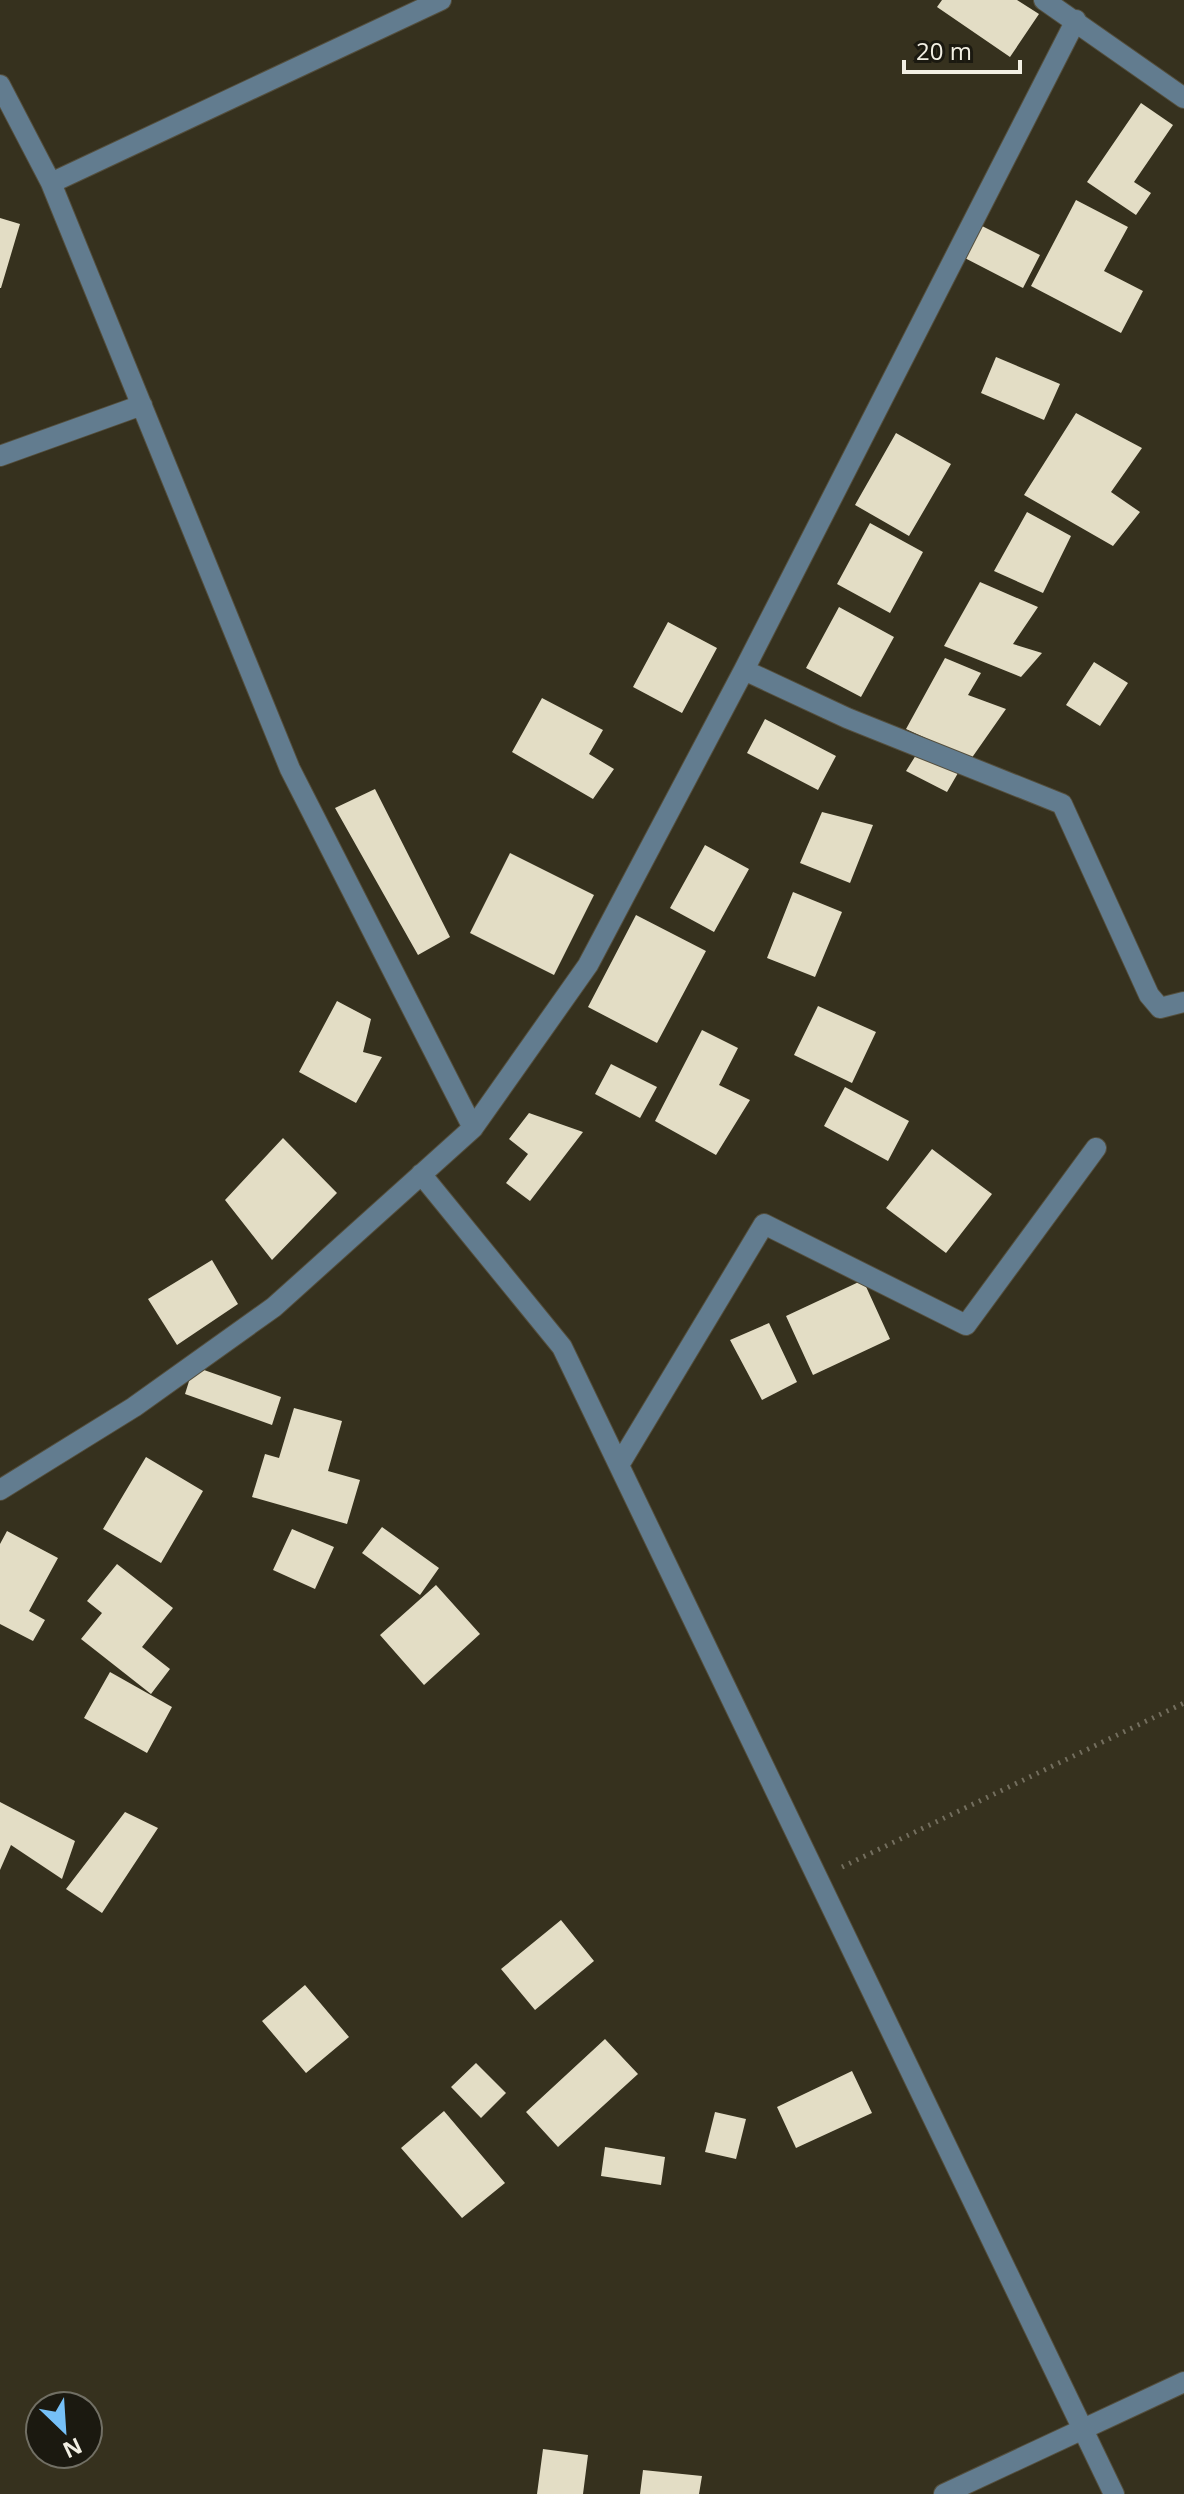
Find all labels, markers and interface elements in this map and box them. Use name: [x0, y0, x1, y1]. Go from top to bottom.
scale bar: [904, 24, 1020, 74]
text: 20 m: [916, 34, 972, 67]
north arrow: [24, 2390, 104, 2470]
text: N: [58, 2432, 87, 2466]

